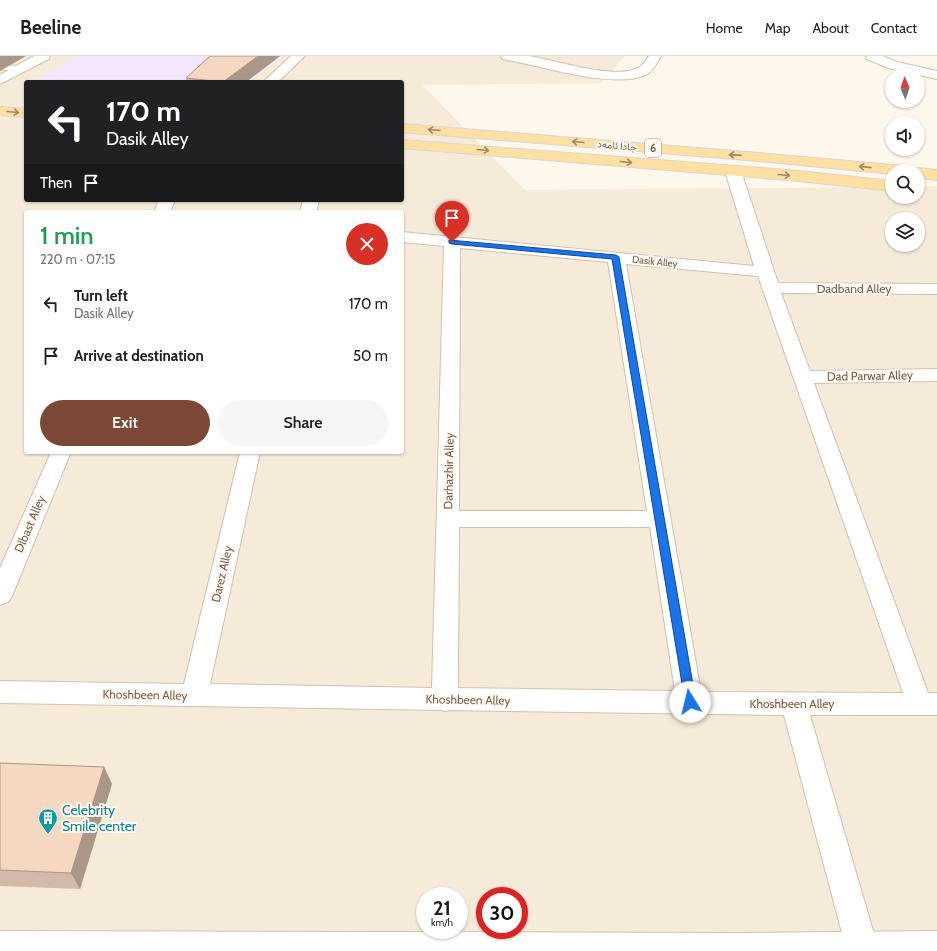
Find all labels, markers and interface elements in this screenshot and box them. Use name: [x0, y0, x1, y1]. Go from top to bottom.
text: Beeline: [20, 16, 81, 39]
text: Home: [706, 19, 743, 37]
text: Map: [765, 19, 790, 37]
text: About: [812, 19, 849, 37]
text: Contact: [871, 19, 917, 37]
north arrow: [885, 68, 925, 108]
map controls: [885, 68, 925, 252]
text: 170 m: [106, 94, 181, 128]
icon: left: [40, 96, 92, 148]
one-way arrow: [6, 108, 19, 115]
button: sound: [885, 116, 925, 156]
one-way arrow: [428, 127, 441, 134]
text: Dasik Alley: [106, 128, 189, 150]
street label: جادا ئامەد: [597, 137, 638, 154]
one-way arrow: [572, 139, 585, 146]
road number: 6: [645, 139, 661, 157]
one-way arrow: [476, 147, 489, 154]
one-way arrow: [729, 152, 742, 159]
one-way arrow: [619, 159, 632, 166]
one-way arrow: [859, 163, 872, 171]
button: search: [885, 164, 925, 204]
icon: arrive: [80, 172, 102, 194]
one-way arrow: [777, 172, 790, 179]
text: Then: [40, 174, 72, 192]
pin: [435, 201, 469, 242]
icon: arrive: [441, 207, 463, 229]
button: layers: [885, 212, 925, 252]
text: 1 min: [40, 221, 94, 250]
button: close: [346, 223, 388, 265]
text: 220 m · 07:15: [40, 251, 115, 267]
street label: Dasik Alley: [631, 253, 678, 270]
street label: Dadband Alley: [817, 281, 891, 296]
text: Turn left: [74, 287, 128, 305]
icon: left: [40, 293, 62, 315]
text: 170 m: [349, 295, 388, 313]
text: Dasik Alley: [74, 305, 134, 321]
icon: arrive: [40, 345, 62, 367]
text: Arrive at destination: [74, 347, 204, 365]
text: 50 m: [353, 347, 388, 365]
street label: Dad Parwar Alley: [827, 367, 913, 384]
button: Exit: [40, 400, 210, 446]
button: Share: [218, 400, 388, 446]
street label: Darhazhir Alley: [440, 433, 457, 509]
street label: Dlbast Alley: [11, 493, 48, 555]
street label: Darez Alley: [208, 544, 235, 604]
position arrow: [669, 681, 711, 723]
street label: Khoshbeen Alley: [102, 686, 188, 703]
street label: Khoshbeen Alley: [425, 691, 511, 708]
street label: Khoshbeen Alley: [750, 696, 834, 711]
place label: Celebrity Smile center: [62, 801, 137, 835]
building icon: Celebrity Smile center: [37, 807, 59, 835]
speed limit sign: 30: [476, 887, 528, 939]
text: 21: [433, 896, 451, 920]
text: km/h: [431, 916, 453, 929]

